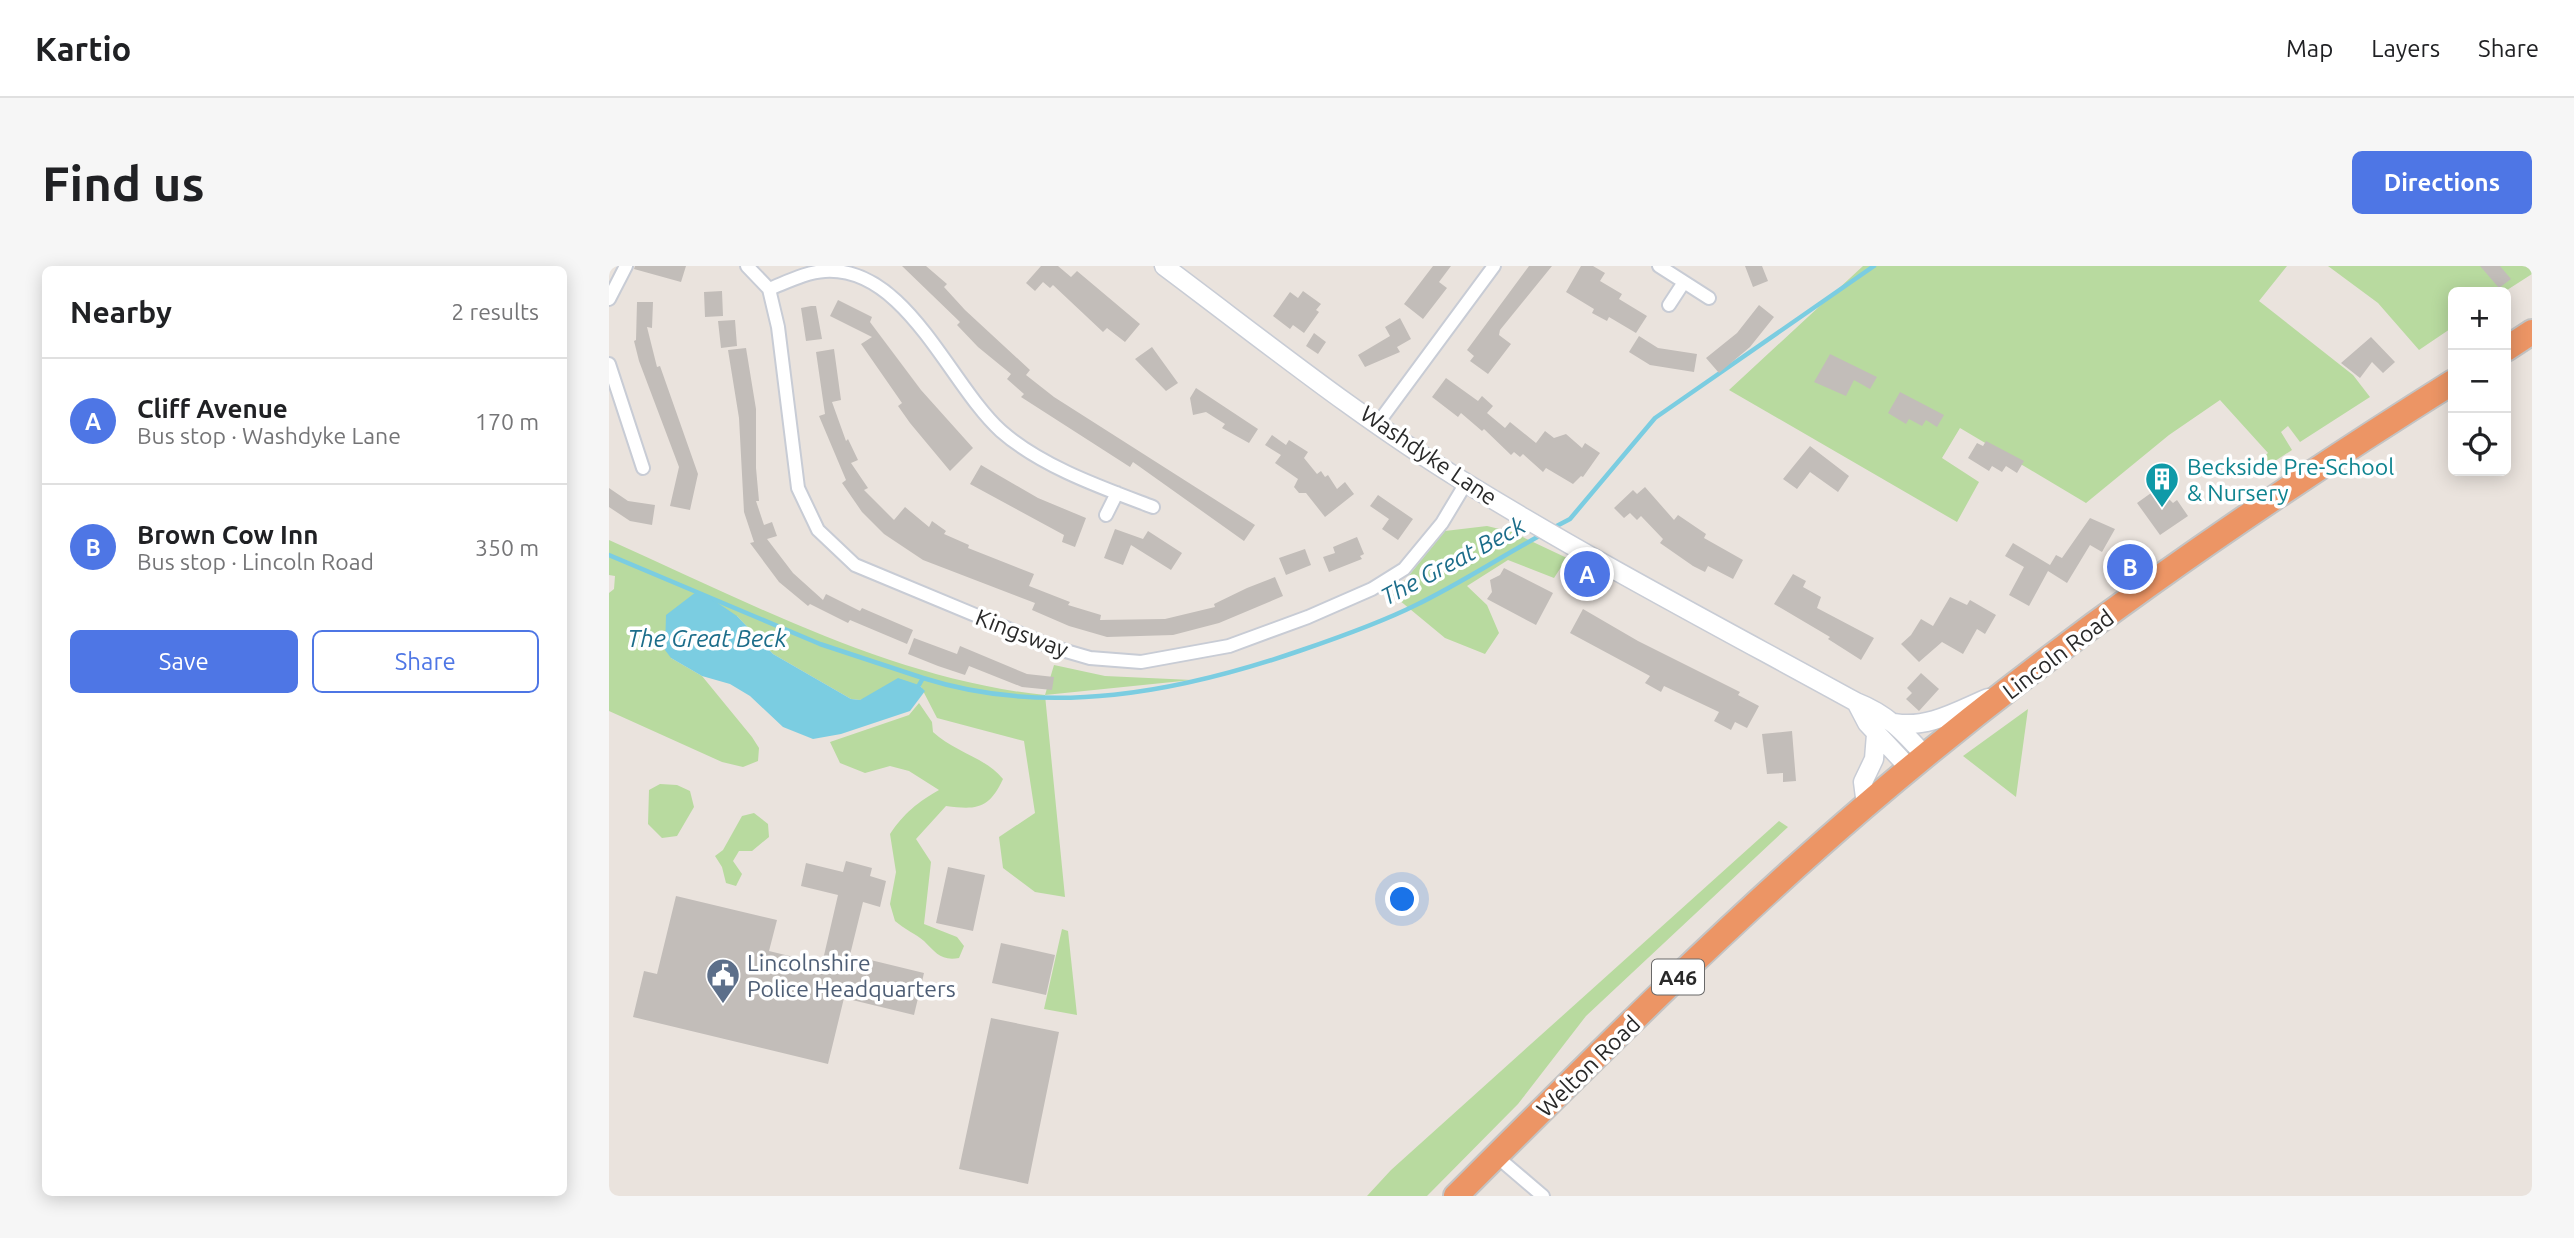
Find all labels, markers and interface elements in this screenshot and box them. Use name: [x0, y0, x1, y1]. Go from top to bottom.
text: Kartio: [35, 30, 131, 67]
text: Map: [2286, 35, 2333, 62]
text: Layers: [2371, 35, 2440, 62]
text: Share: [2478, 35, 2539, 62]
button: Directions: [2352, 151, 2532, 214]
text: Find us: [42, 155, 205, 210]
map controls: [2448, 287, 2511, 476]
button: +: [2448, 287, 2511, 350]
text: Nearby: [70, 295, 172, 329]
text: 2 results: [451, 299, 539, 324]
button: −: [2448, 350, 2511, 413]
text: Cliff Avenue: [137, 394, 288, 423]
street label: Washdyke Lane: [1356, 400, 1502, 510]
text: A: [85, 409, 101, 434]
text: 170 m: [475, 409, 539, 434]
button: locate: [2448, 413, 2511, 476]
text: Bus stop · Washdyke Lane: [137, 423, 401, 448]
place label: Beckside Pre-School & Nursery: [2187, 454, 2394, 505]
building icon: Beckside Pre-School & Nursery: [2143, 460, 2181, 509]
water label: The Great Beck: [1376, 511, 1530, 610]
text: Brown Cow Inn: [137, 520, 318, 549]
text: B: [85, 535, 101, 560]
text: 350 m: [475, 535, 539, 560]
pin: B: [2107, 541, 2153, 593]
pin: A: [1564, 548, 1610, 600]
text: Bus stop · Lincoln Road: [137, 549, 374, 574]
street label: Kingsway: [972, 604, 1072, 662]
street label: Lincoln Road: [1998, 604, 2118, 704]
water label: The Great Beck: [627, 625, 787, 652]
button: Save: [70, 630, 298, 693]
button: Share: [312, 630, 539, 693]
your location: [1385, 882, 1419, 916]
place label: Lincolnshire Police Headquarters: [747, 950, 956, 1001]
public building icon: Lincolnshire Police Headquarters: [704, 956, 742, 1005]
road number: A46: [1652, 960, 1704, 994]
street label: Welton Road: [1531, 1011, 1645, 1121]

